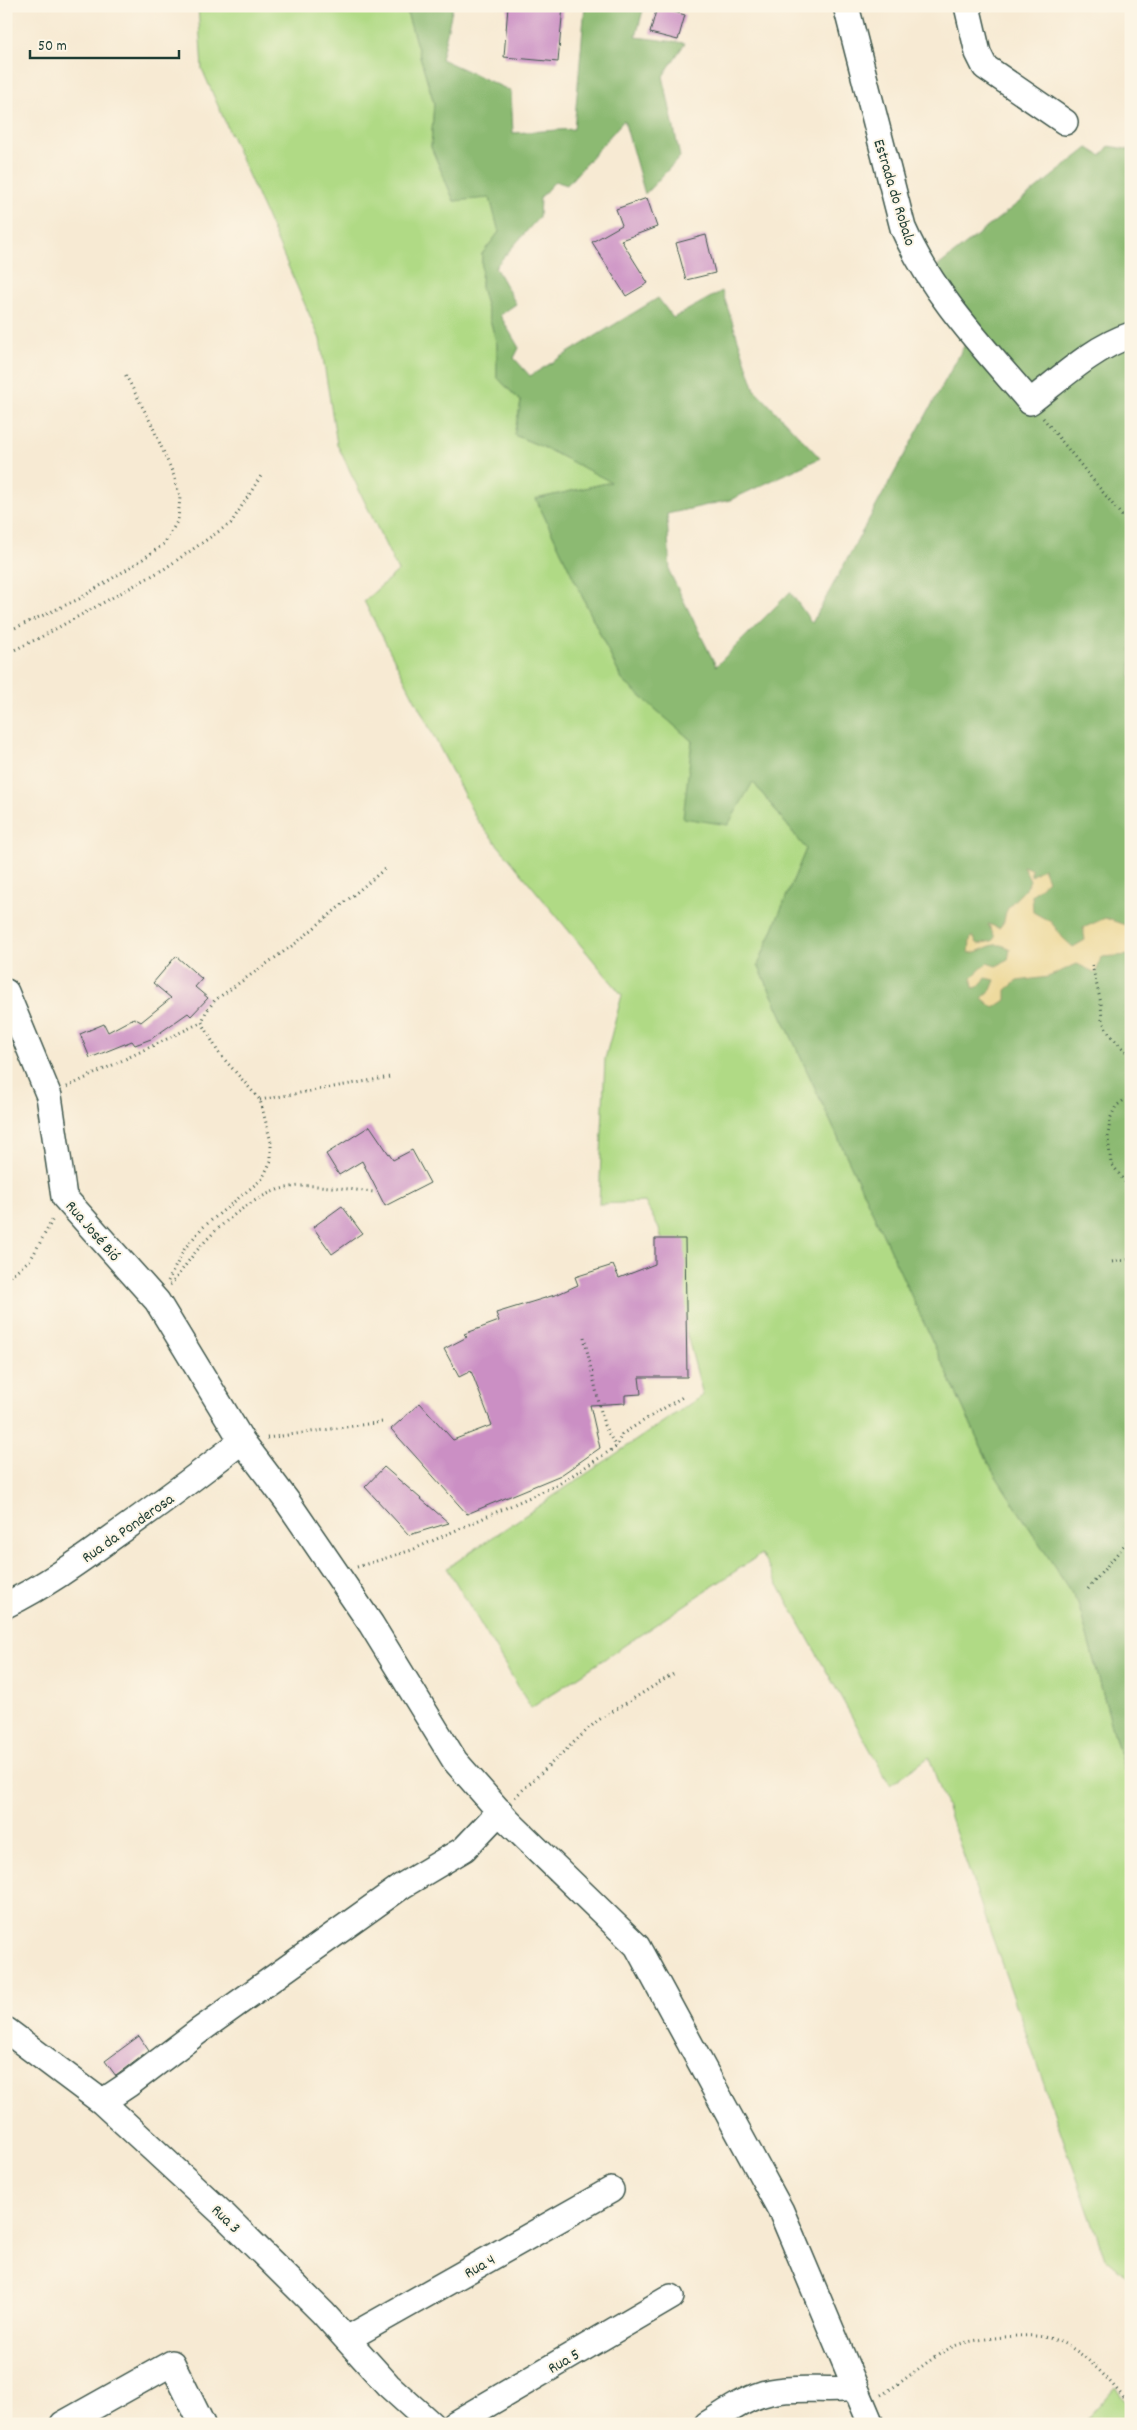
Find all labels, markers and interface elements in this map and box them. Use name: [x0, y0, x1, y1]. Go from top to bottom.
scale bar: [30, 28, 179, 60]
text: 50 m: [38, 36, 67, 58]
street label: Estrada do Robalo: [866, 136, 921, 249]
street label: Rua José Bió: [59, 1196, 125, 1267]
street label: Rua da Ponderosa: [78, 1488, 180, 1569]
street label: Rua 3: [205, 2200, 245, 2240]
street label: Rua 4: [460, 2249, 500, 2285]
street label: Rua 5: [544, 2344, 584, 2380]

